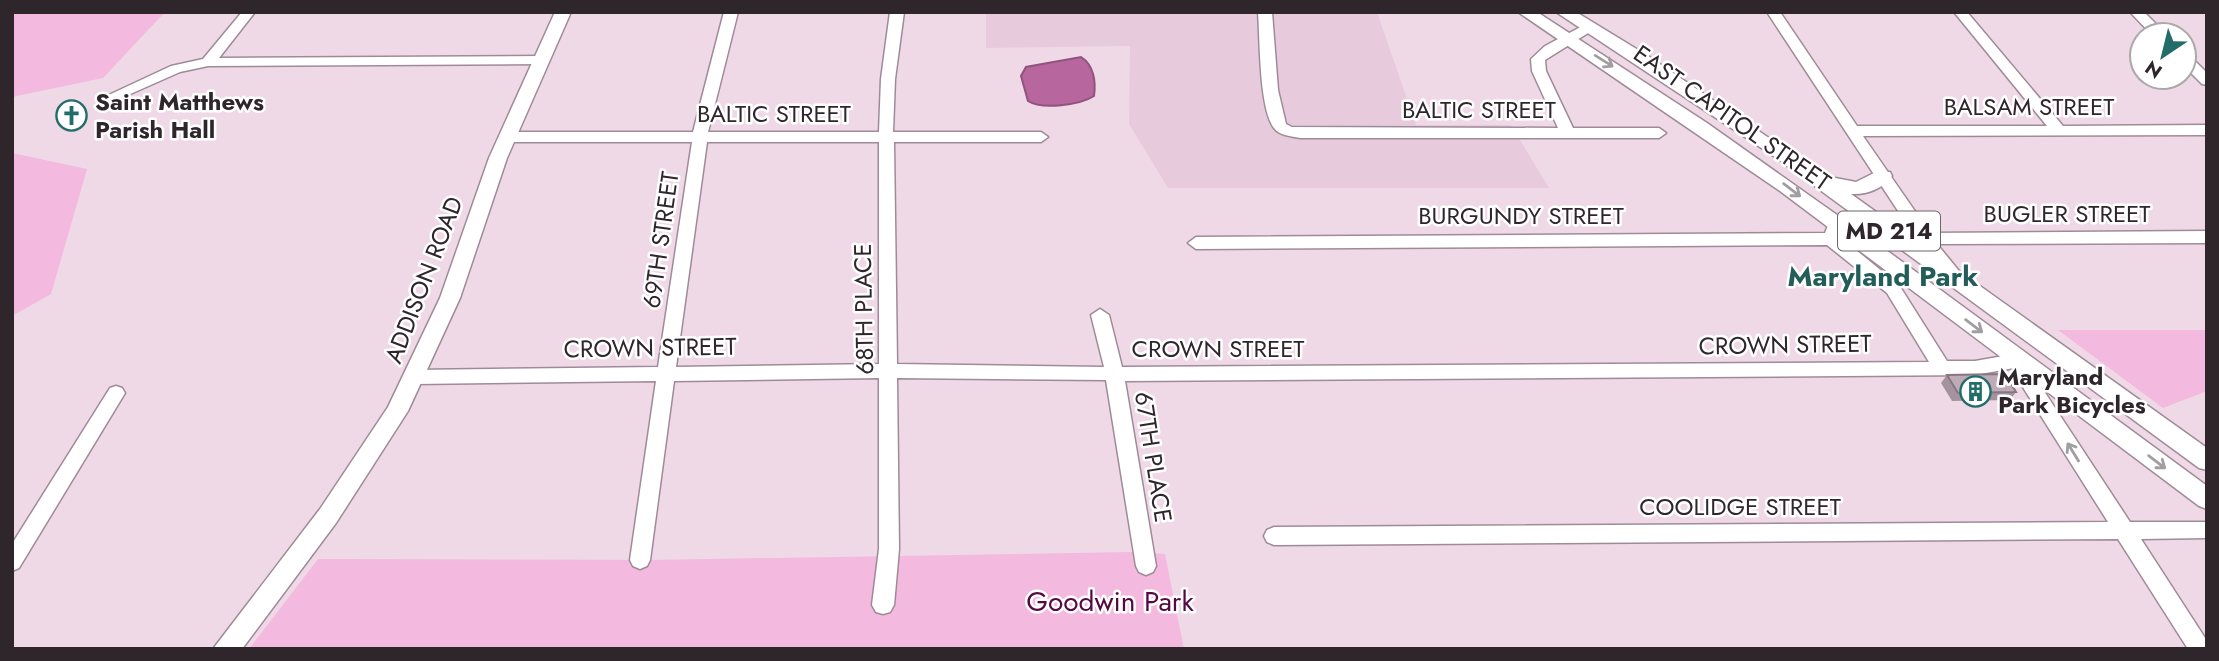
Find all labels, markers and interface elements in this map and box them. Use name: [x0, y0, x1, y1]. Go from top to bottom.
north arrow: [2128, 21, 2198, 91]
street label: EAST CAPITOL STREET: [1627, 36, 1838, 199]
text: N: [2140, 54, 2167, 85]
one-way arrow: [1594, 55, 1614, 69]
place label: Saint Matthews Parish Hall: [95, 84, 264, 147]
street label: BALSAM STREET: [1944, 89, 2114, 124]
street label: BALTIC STREET: [1402, 92, 1556, 127]
street label: BALTIC STREET: [697, 96, 851, 131]
church icon: Saint Matthews Parish Hall: [55, 99, 89, 133]
street label: 69TH STREET: [634, 169, 687, 311]
one-way arrow: [1782, 183, 1800, 198]
street label: ADDISON ROAD: [376, 191, 471, 368]
street label: BUGLER STREET: [1984, 196, 2150, 231]
street label: BURGUNDY STREET: [1418, 198, 1624, 233]
road number: MD 214: [1838, 212, 1940, 250]
street label: 68TH PLACE: [845, 243, 882, 375]
district label: Maryland Park: [1788, 256, 1978, 297]
one-way arrow: [1964, 319, 1983, 333]
street label: CROWN STREET: [1698, 325, 1872, 364]
street label: CROWN STREET: [563, 328, 737, 367]
street label: CROWN STREET: [1132, 331, 1305, 366]
place label: Maryland Park Bicycles: [1998, 359, 2146, 422]
building icon: Maryland Park Bicycles: [1958, 374, 1992, 408]
street label: 67TH PLACE: [1126, 389, 1181, 525]
one-way arrow: [2065, 442, 2079, 462]
one-way arrow: [2147, 454, 2166, 469]
street label: COOLIDGE STREET: [1639, 489, 1841, 524]
park label: Goodwin Park: [1026, 581, 1194, 622]

